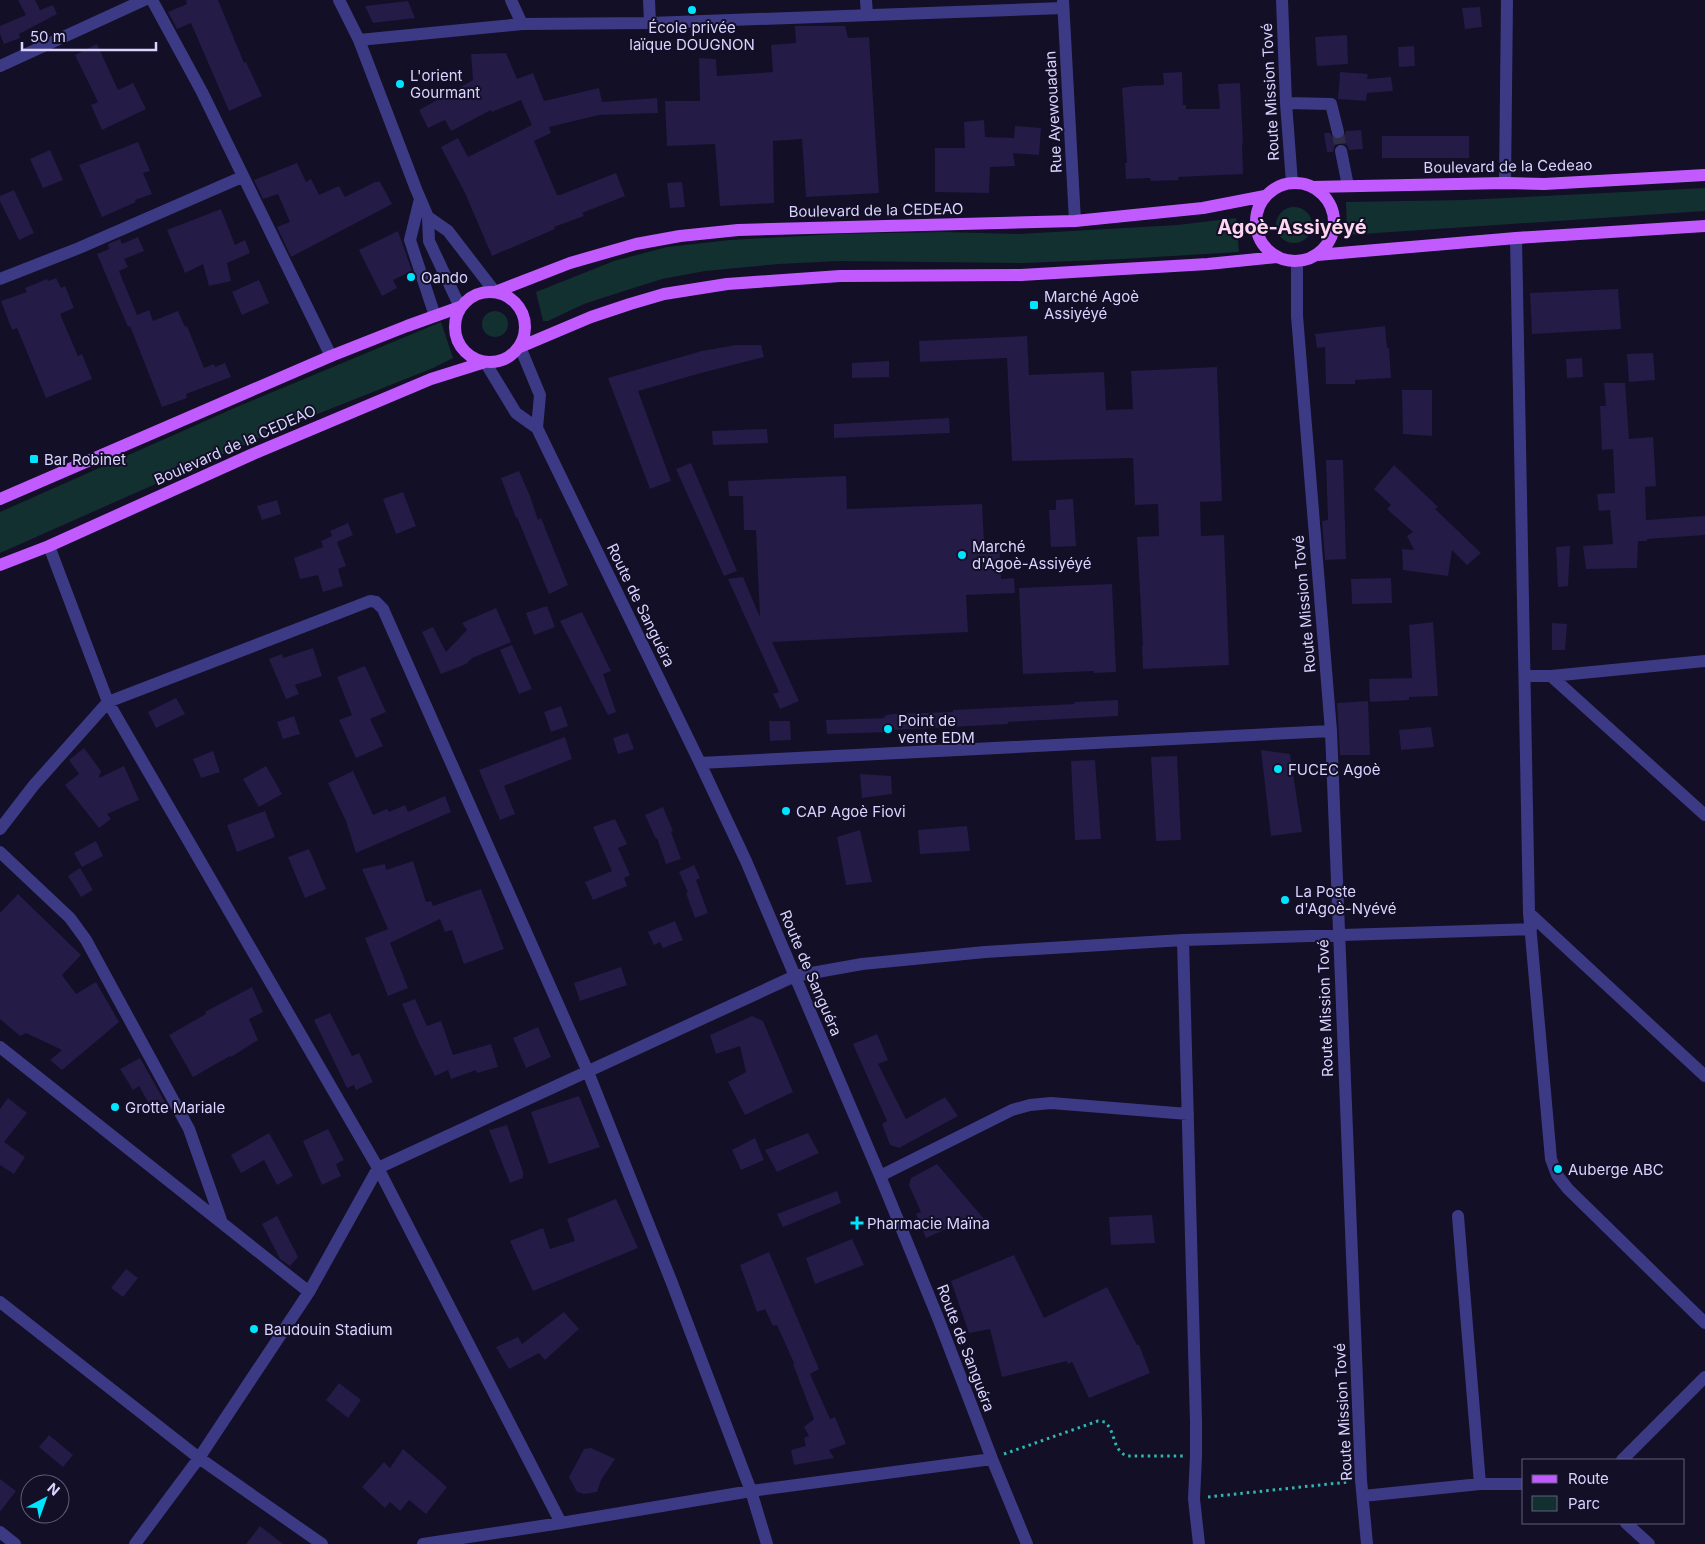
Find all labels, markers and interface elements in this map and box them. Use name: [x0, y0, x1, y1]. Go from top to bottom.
marker: École privée laïque DOUGNON: [686, 4, 698, 16]
place label: École privée laïque DOUGNON: [629, 18, 755, 54]
scale bar: [22, 20, 156, 52]
street label: Route Mission Tové: [1257, 23, 1283, 161]
text: 50 m: [30, 27, 66, 46]
street label: Rue Ayewouadan: [1040, 50, 1066, 174]
place label: L'orient Gourmant: [410, 66, 480, 102]
marker: L'orient Gourmant: [394, 78, 406, 90]
street label: Boulevard de la Cedeao: [1423, 155, 1593, 177]
street label: Boulevard de la CEDEAO: [788, 199, 964, 221]
district label: Agoè-Assiyéyé: [1217, 215, 1367, 239]
place label: Oando: [421, 268, 468, 287]
marker: Oando: [405, 271, 417, 283]
place label: Marché Agoè Assiyéyé: [1044, 287, 1139, 323]
marker: Marché Agoè Assiyéyé: [1028, 299, 1040, 311]
street label: Boulevard de la CEDEAO: [151, 401, 319, 489]
place label: Bar Robinet: [44, 450, 126, 469]
marker: Bar Robinet: [28, 453, 40, 465]
street label: Route Mission Tové: [1289, 535, 1319, 673]
place label: Marché d'Agoè-Assiyéyé: [972, 537, 1091, 573]
street label: Route de Sanguéra: [603, 540, 679, 670]
marker: Marché d'Agoè-Assiyéyé: [956, 549, 968, 561]
place label: Point de vente EDM: [898, 711, 975, 747]
marker: Point de vente EDM: [882, 723, 894, 735]
place label: FUCEC Agoè: [1288, 760, 1380, 779]
marker: FUCEC Agoè: [1272, 763, 1284, 775]
place label: CAP Agoè Fiovi: [796, 802, 906, 821]
marker: CAP Agoè Fiovi: [780, 805, 792, 817]
place label: La Poste d'Agoè-Nyévé: [1295, 882, 1397, 918]
marker: La Poste d'Agoè-Nyévé: [1279, 894, 1291, 906]
street label: Route de Sanguéra: [776, 907, 846, 1039]
street label: Route Mission Tové: [1313, 939, 1337, 1077]
place label: Grotte Mariale: [125, 1098, 225, 1117]
marker: Grotte Mariale: [109, 1101, 121, 1113]
place label: Auberge ABC: [1568, 1160, 1664, 1179]
marker: Auberge ABC: [1552, 1163, 1564, 1175]
place label: Pharmacie Maïna: [867, 1214, 990, 1233]
marker: Pharmacie Maïna: [851, 1217, 863, 1229]
street label: Route de Sanguéra: [933, 1282, 999, 1414]
place label: Baudouin Stadium: [264, 1320, 393, 1339]
marker: Baudouin Stadium: [248, 1323, 260, 1335]
street label: Route Mission Tové: [1330, 1343, 1356, 1481]
legend: [1522, 1459, 1685, 1524]
text: Route: [1568, 1469, 1609, 1488]
north arrow: [20, 1474, 70, 1524]
text: N: [44, 1479, 63, 1499]
text: Parc: [1568, 1494, 1600, 1513]

